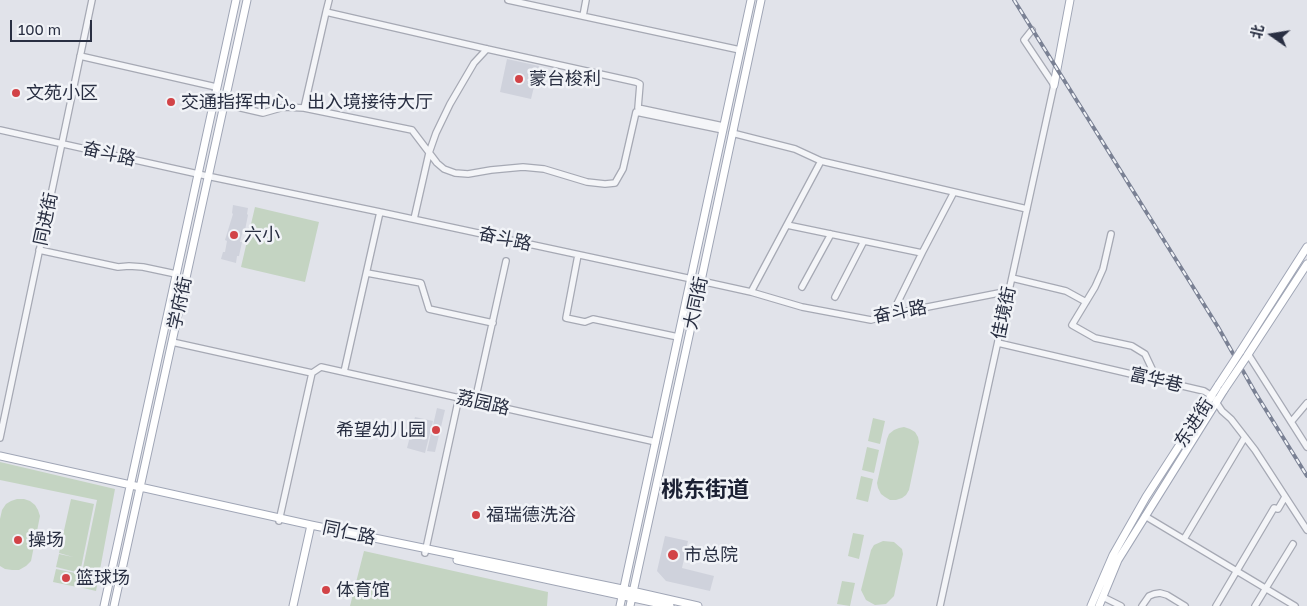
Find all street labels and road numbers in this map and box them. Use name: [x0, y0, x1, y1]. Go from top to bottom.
street label: 奋斗路: [80, 137, 138, 171]
street label: 同进街: [30, 190, 62, 248]
street label: 奋斗路: [476, 223, 534, 255]
street label: 学府街: [164, 274, 196, 332]
street label: 大同街: [680, 274, 712, 332]
street label: 佳境街: [988, 284, 1020, 342]
street label: 奋斗路: [871, 296, 929, 328]
street label: 富华巷: [1127, 363, 1185, 397]
street label: 荔园路: [454, 386, 512, 420]
street label: 东进街: [1170, 394, 1218, 452]
street label: 同仁路: [320, 517, 378, 549]

